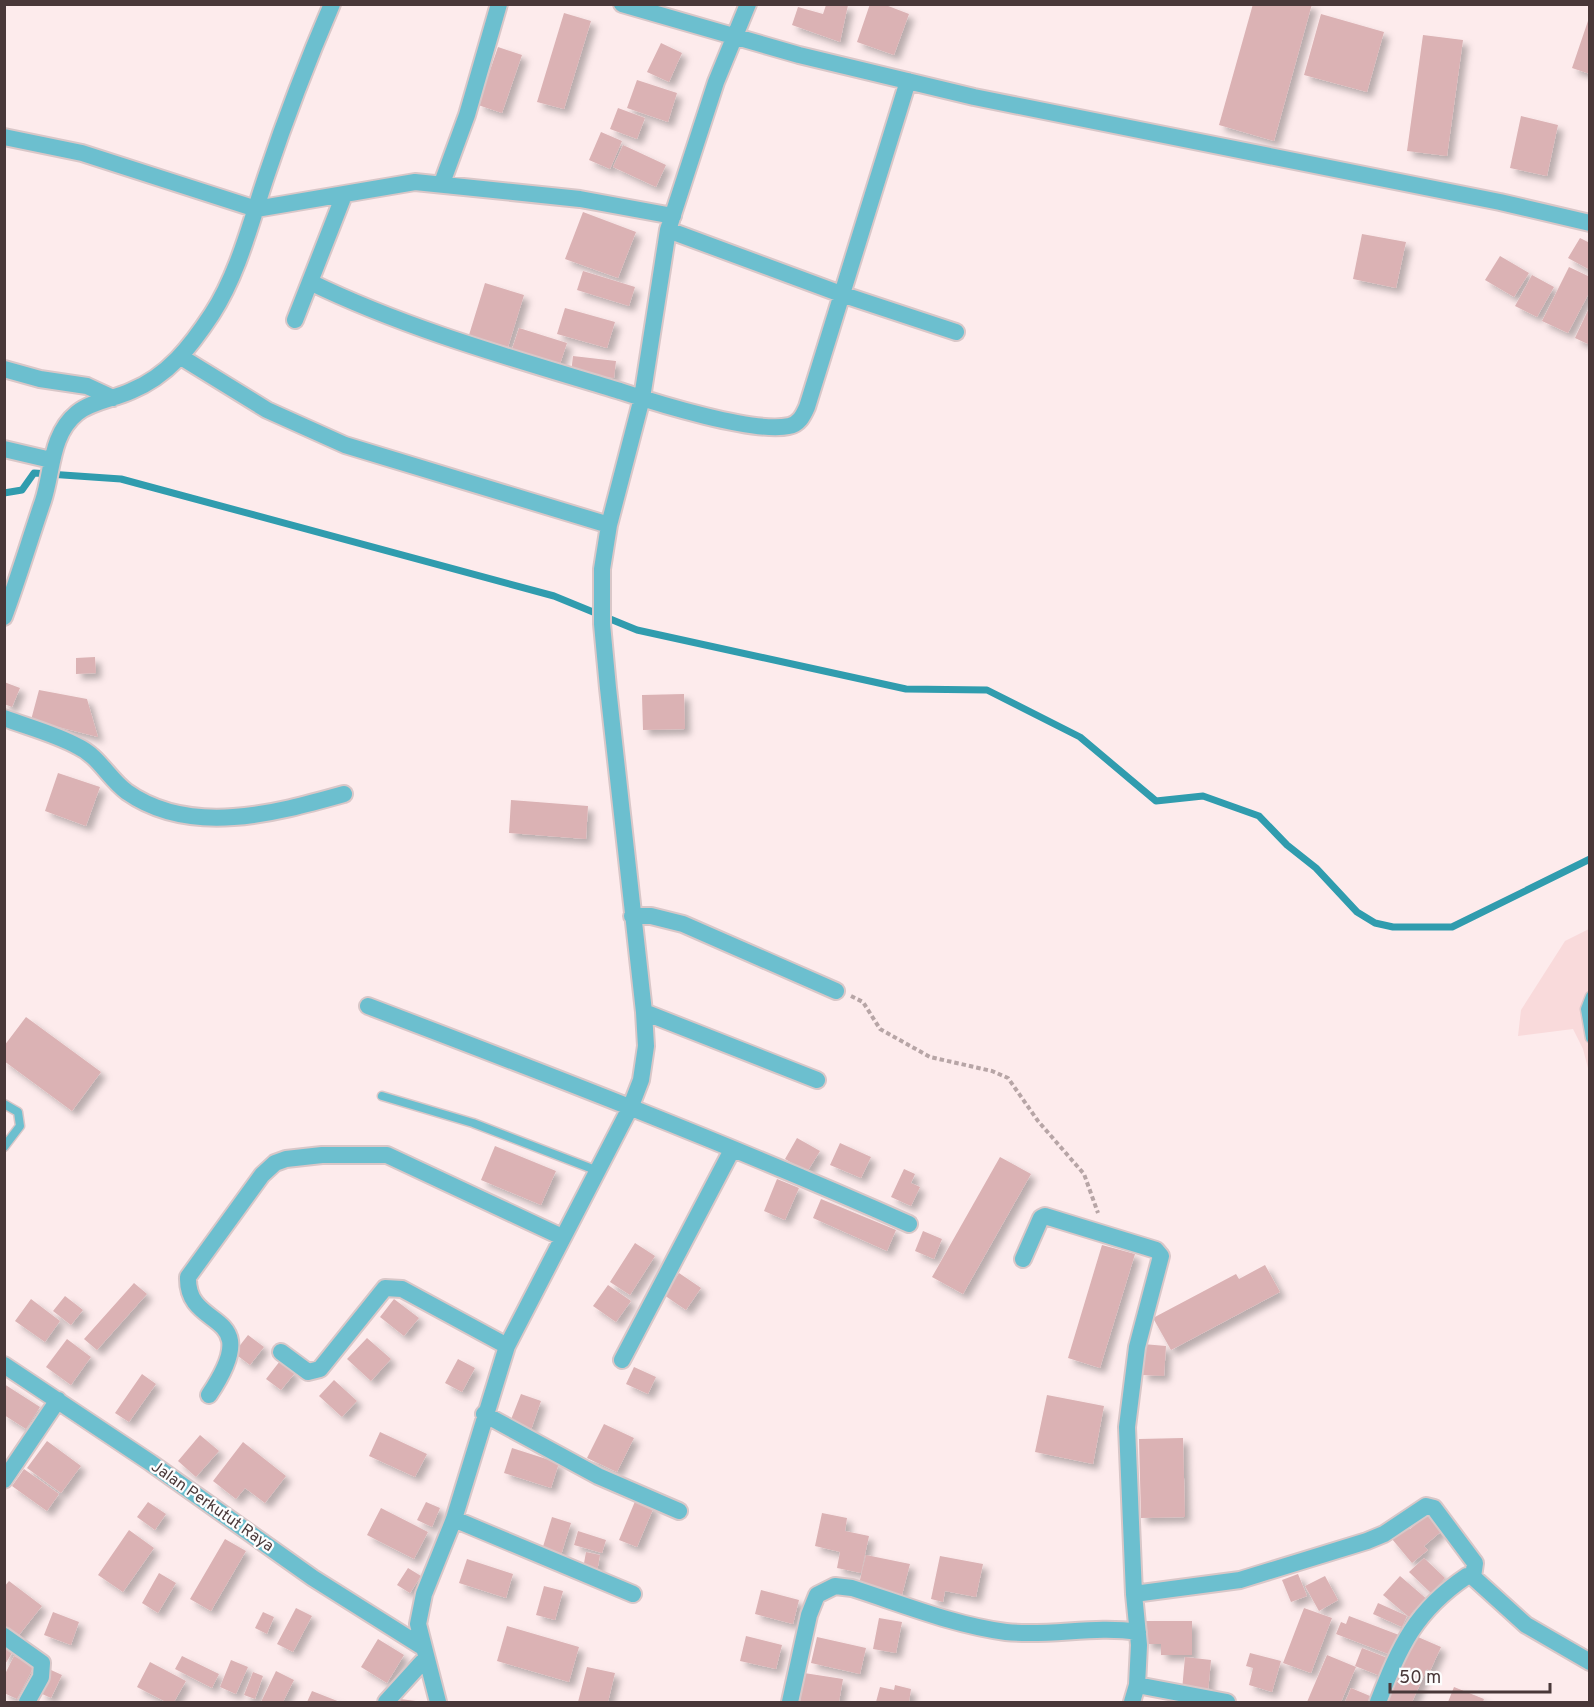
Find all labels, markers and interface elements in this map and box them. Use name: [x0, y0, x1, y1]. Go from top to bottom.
street label: Jalan Perkutut Raya: [147, 1457, 277, 1557]
scale bar: [1390, 1656, 1550, 1694]
text: 50 m: [1399, 1667, 1441, 1690]

